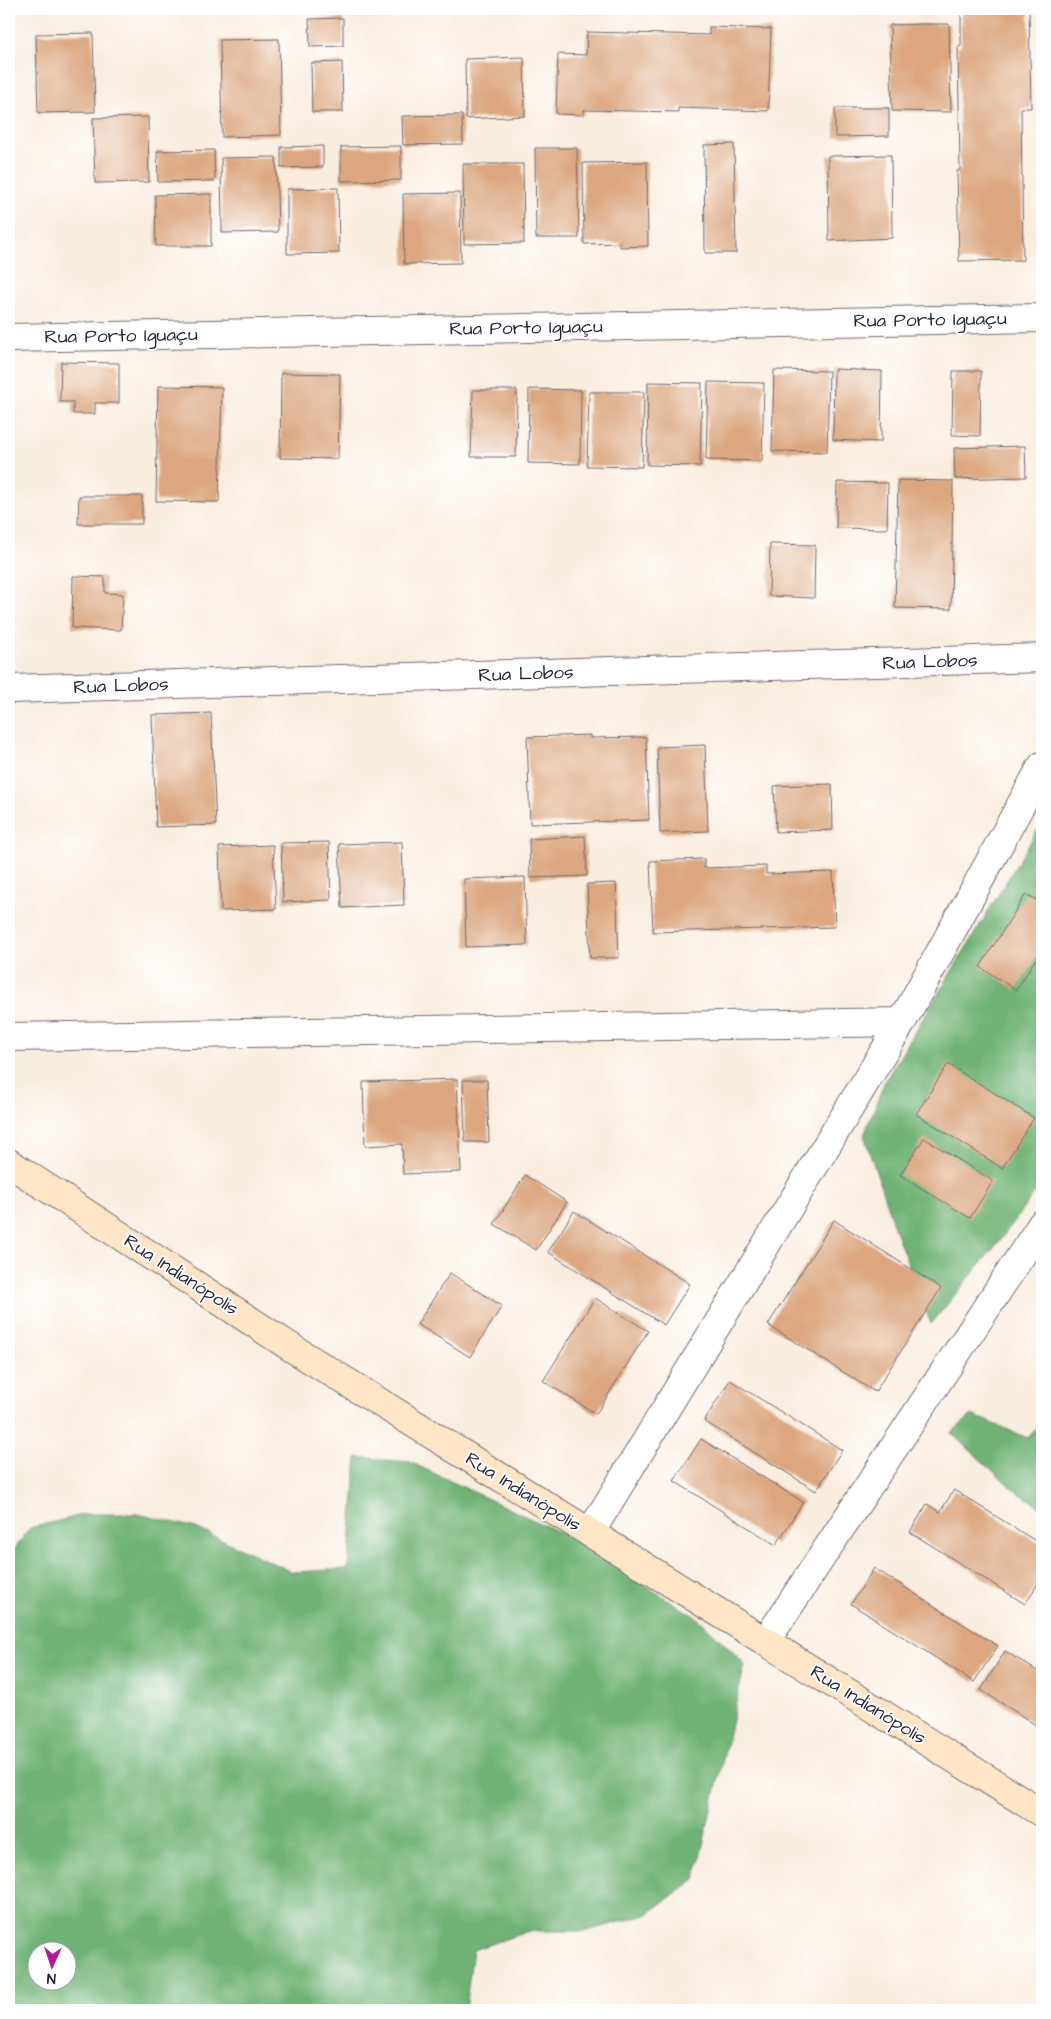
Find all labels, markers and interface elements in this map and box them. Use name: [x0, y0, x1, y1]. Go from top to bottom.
street label: Rua Porto Iguaçu: [853, 305, 1007, 336]
street label: Rua Porto Iguaçu: [449, 313, 603, 344]
street label: Rua Porto Iguaçu: [44, 321, 198, 352]
street label: Rua Lobos: [882, 647, 978, 677]
street label: Rua Lobos: [478, 659, 574, 689]
street label: Rua Lobos: [73, 671, 169, 701]
street label: Rua Indianópolis: [118, 1228, 244, 1322]
street label: Rua Indianópolis: [460, 1446, 586, 1538]
street label: Rua Indianópolis: [805, 1659, 931, 1751]
north arrow: [28, 1942, 78, 1992]
text: N: [46, 1968, 56, 1988]

